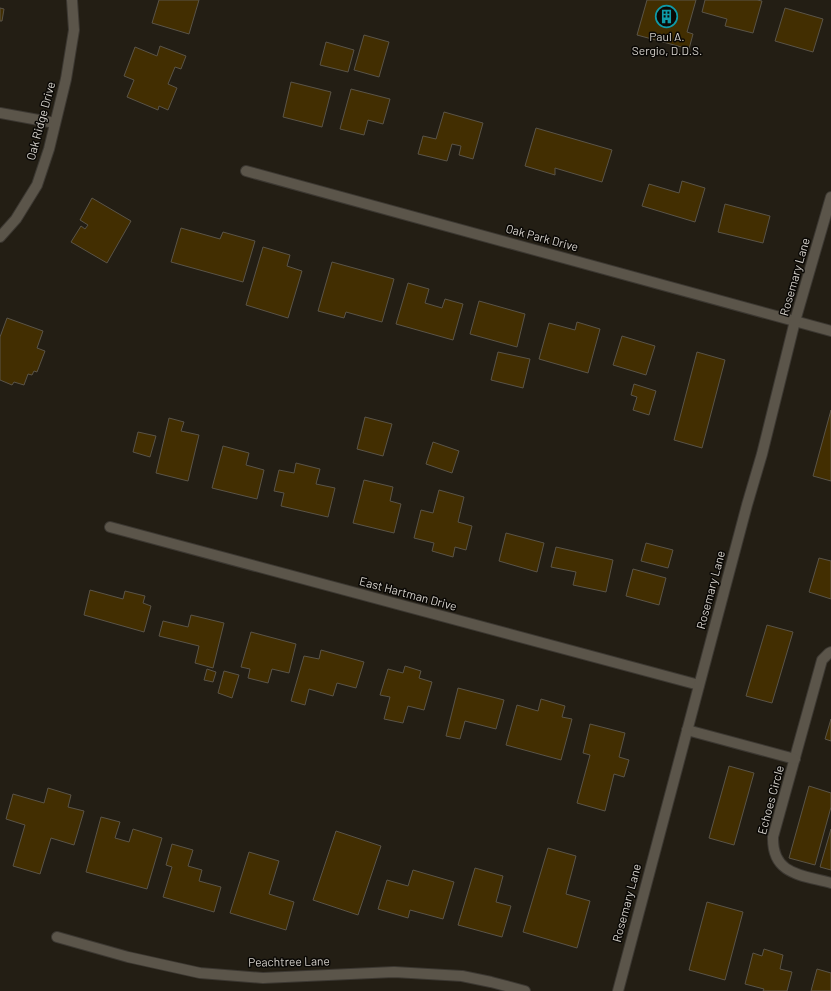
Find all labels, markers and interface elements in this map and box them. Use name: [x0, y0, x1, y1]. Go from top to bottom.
building icon: Paul A. Sergio, D.D.S.: [654, 3, 680, 29]
place label: Paul A. Sergio, D.D.S.: [632, 29, 702, 57]
street label: Oak Ridge Drive: [23, 80, 57, 162]
street label: Oak Park Drive: [504, 221, 580, 253]
street label: Rosemary Lane: [776, 236, 812, 317]
street label: Rosemary Lane: [693, 549, 727, 630]
street label: East Hartman Drive: [358, 573, 459, 613]
street label: Echoes Circle: [754, 764, 786, 836]
street label: Rosemary Lane: [609, 862, 643, 943]
street label: Peachtree Lane: [248, 953, 330, 969]

